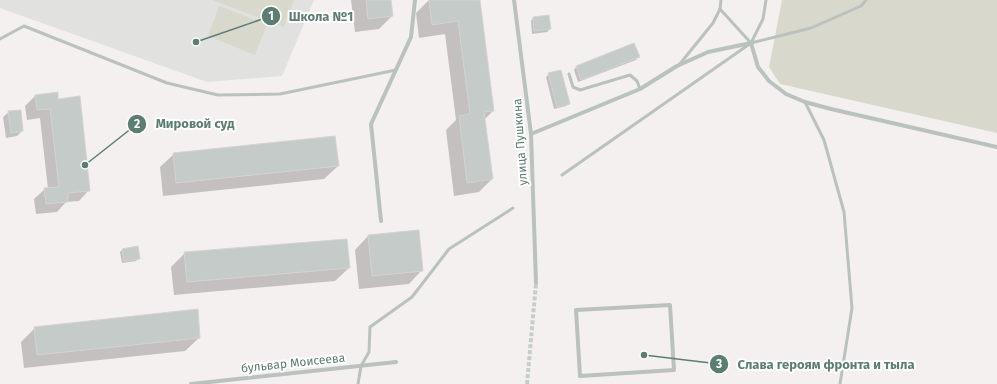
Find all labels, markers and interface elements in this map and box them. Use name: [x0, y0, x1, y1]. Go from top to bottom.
callout: Школа №1: [261, 3, 361, 28]
text: 1: [268, 9, 274, 23]
text: Школа №1: [289, 9, 353, 24]
street label: улица Пушкина: [510, 98, 530, 186]
callout: Мировой суд: [127, 111, 242, 136]
text: Мировой суд: [156, 116, 235, 131]
text: 2: [134, 117, 140, 131]
street label: бульвар Моисеева: [240, 351, 346, 375]
callout: Слава героям фронта и тыла: [709, 352, 922, 377]
text: 3: [715, 357, 722, 371]
text: Слава героям фронта и тыла: [737, 357, 915, 372]

